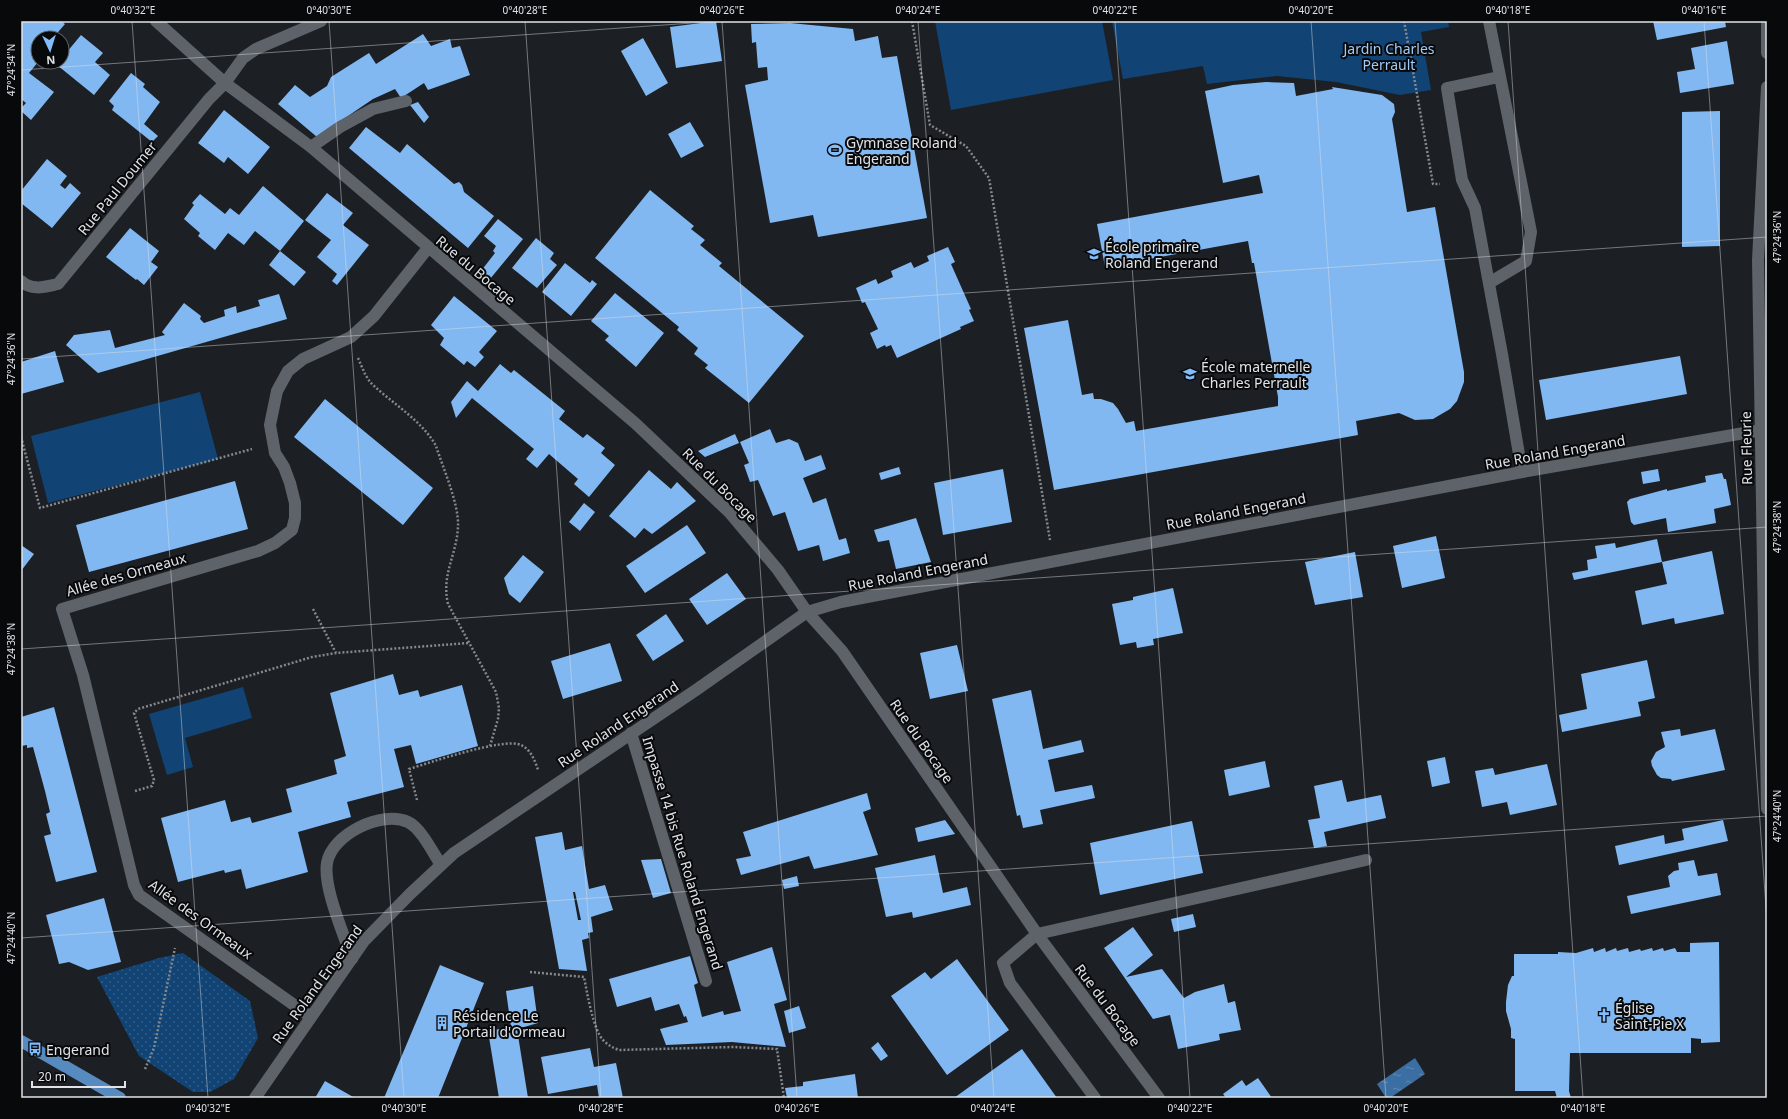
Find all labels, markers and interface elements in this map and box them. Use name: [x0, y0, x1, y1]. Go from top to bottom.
text: 0°40'32"E: [111, 3, 155, 17]
text: 0°40'30"E: [307, 3, 351, 17]
text: 0°40'28"E: [503, 3, 547, 17]
text: 0°40'26"E: [700, 3, 744, 17]
text: 0°40'24"E: [896, 3, 940, 17]
text: 0°40'22"E: [1093, 3, 1137, 17]
text: 0°40'20"E: [1289, 3, 1333, 17]
text: 0°40'18"E: [1486, 3, 1530, 17]
text: 0°40'16"E: [1682, 3, 1726, 17]
north arrow: [30, 30, 70, 70]
park label: Jardin Charles Perrault: [1341, 39, 1435, 74]
text: 47°24'34"N: [4, 44, 18, 96]
text: N: [46, 53, 56, 68]
place label: Gymnase Roland Engerand: [846, 133, 957, 168]
street label: Rue Paul Doumer: [73, 137, 161, 239]
sports icon: Gymnase Roland Engerand: [827, 142, 843, 158]
text: 47°24'36"N: [1770, 211, 1784, 263]
street label: Rue du Bocage: [432, 231, 520, 309]
place label: École primaire Roland Engerand: [1105, 237, 1218, 272]
school or university icon: École primaire Roland Engerand: [1086, 246, 1102, 262]
text: 47°24'36"N: [4, 333, 18, 385]
place label: École maternelle Charles Perrault: [1201, 357, 1311, 392]
school or university icon: École maternelle Charles Perrault: [1182, 366, 1198, 382]
street label: Rue Fleurie: [1736, 411, 1756, 485]
street label: Rue Roland Engerand: [1483, 430, 1627, 474]
street label: Rue du Bocage: [678, 443, 762, 527]
street label: Rue Roland Engerand: [1164, 488, 1308, 534]
text: 47°24'38"N: [1770, 501, 1784, 553]
street label: Allée des Ormeaux: [64, 548, 189, 600]
street label: Rue Roland Engerand: [846, 549, 990, 595]
text: 47°24'38"N: [4, 623, 18, 675]
street label: Rue Roland Engerand: [554, 676, 682, 772]
street label: Rue du Bocage: [886, 695, 958, 787]
street label: Impasse 14 bis Rue Roland Engerand: [638, 734, 728, 972]
text: 47°24'40"N: [1770, 790, 1784, 842]
street label: Allée des Ormeaux: [145, 875, 257, 963]
text: 47°24'40"N: [4, 912, 18, 964]
street label: Rue Roland Engerand: [268, 921, 366, 1047]
street label: Rue du Bocage: [1071, 960, 1145, 1050]
place label: Église Saint-Pie X: [1615, 998, 1685, 1033]
place label: Résidence Le Portail d'Ormeau: [453, 1006, 565, 1041]
church icon: Église Saint-Pie X: [1596, 1007, 1612, 1023]
building icon: Résidence Le Portail d'Ormeau: [434, 1015, 450, 1031]
place label: Engerand: [46, 1040, 110, 1059]
bus stop icon: Engerand: [27, 1041, 43, 1057]
scale bar: [32, 1063, 125, 1089]
text: 20 m: [38, 1068, 66, 1085]
text: 0°40'32"E: [186, 1101, 230, 1115]
text: 0°40'30"E: [382, 1101, 426, 1115]
text: 0°40'28"E: [579, 1101, 623, 1115]
text: 0°40'26"E: [775, 1101, 819, 1115]
text: 0°40'24"E: [971, 1101, 1015, 1115]
text: 0°40'22"E: [1168, 1101, 1212, 1115]
text: 0°40'20"E: [1364, 1101, 1408, 1115]
text: 0°40'18"E: [1561, 1101, 1605, 1115]

